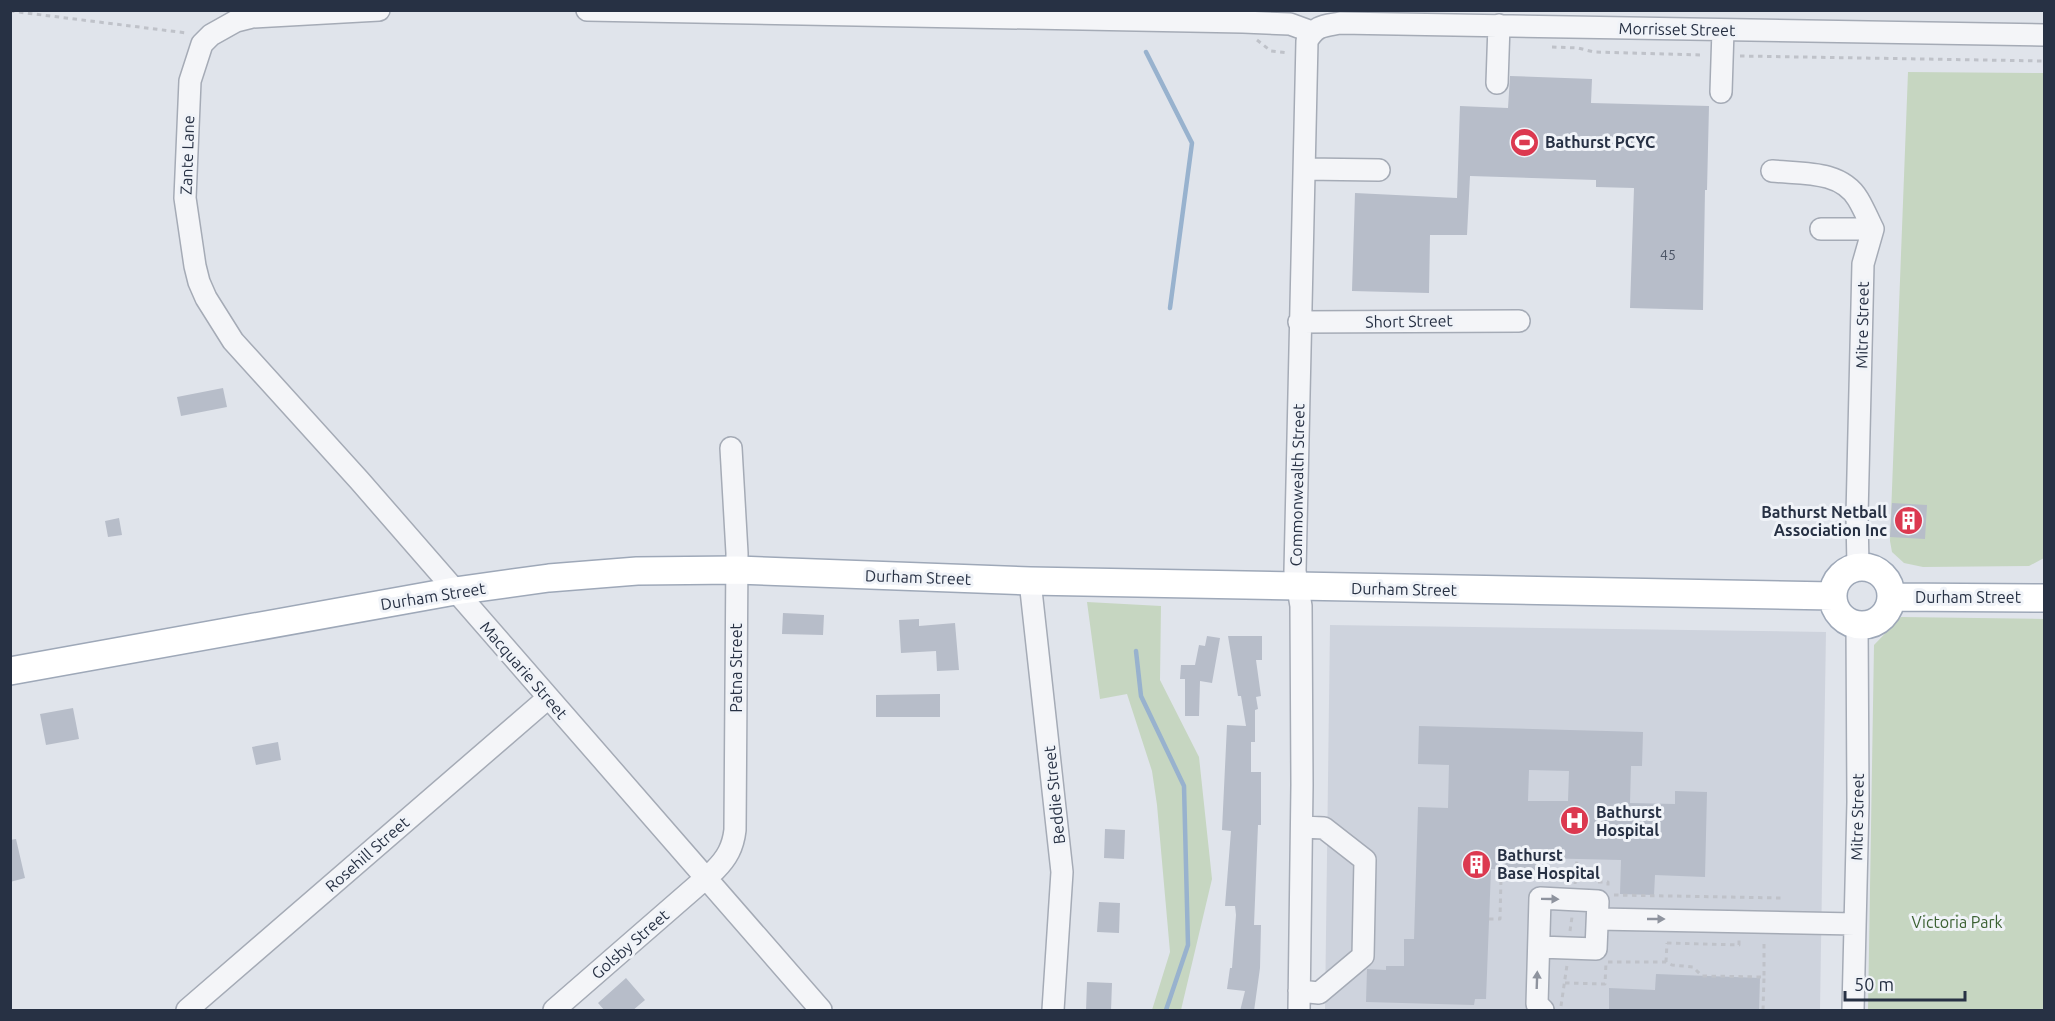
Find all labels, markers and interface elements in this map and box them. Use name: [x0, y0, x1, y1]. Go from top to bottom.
street label: Morrisset Street: [1619, 19, 1736, 39]
street label: Zante Lane: [177, 115, 197, 195]
sports icon: Bathurst PCYC: [1508, 126, 1540, 158]
place label: Bathurst PCYC: [1545, 133, 1655, 151]
house number: 45: [1660, 247, 1676, 263]
street label: Mitre Street: [1852, 280, 1872, 369]
street label: Short Street: [1365, 311, 1454, 331]
street label: Commonwealth Street: [1287, 403, 1307, 566]
place label: Bathurst Netball Association Inc: [1761, 503, 1887, 539]
building icon: Bathurst Netball Association Inc: [1892, 505, 1924, 537]
street label: Durham Street: [865, 566, 972, 588]
street label: Durham Street: [379, 579, 487, 613]
street label: Durham Street: [1351, 579, 1458, 599]
street label: Durham Street: [1915, 588, 2022, 606]
street label: Macquarie Street: [477, 618, 572, 723]
street label: Patna Street: [727, 622, 745, 713]
street label: Beddie Street: [1040, 744, 1068, 845]
street label: Mitre Street: [1847, 772, 1867, 861]
place label: Bathurst Hospital: [1596, 803, 1662, 839]
hospital icon: Bathurst Hospital: [1559, 805, 1591, 837]
street label: Rosehill Street: [322, 812, 413, 895]
place label: Bathurst Base Hospital: [1497, 846, 1600, 882]
building icon: Bathurst Base Hospital: [1460, 848, 1492, 880]
one-way arrow: [1541, 894, 1560, 904]
street label: Golsby Street: [588, 905, 673, 982]
park label: Victoria Park: [1911, 913, 2003, 931]
one-way arrow: [1647, 914, 1666, 924]
scale bar: [1845, 964, 1965, 1002]
one-way arrow: [1533, 971, 1542, 990]
text: 50 m: [1854, 974, 1894, 994]

